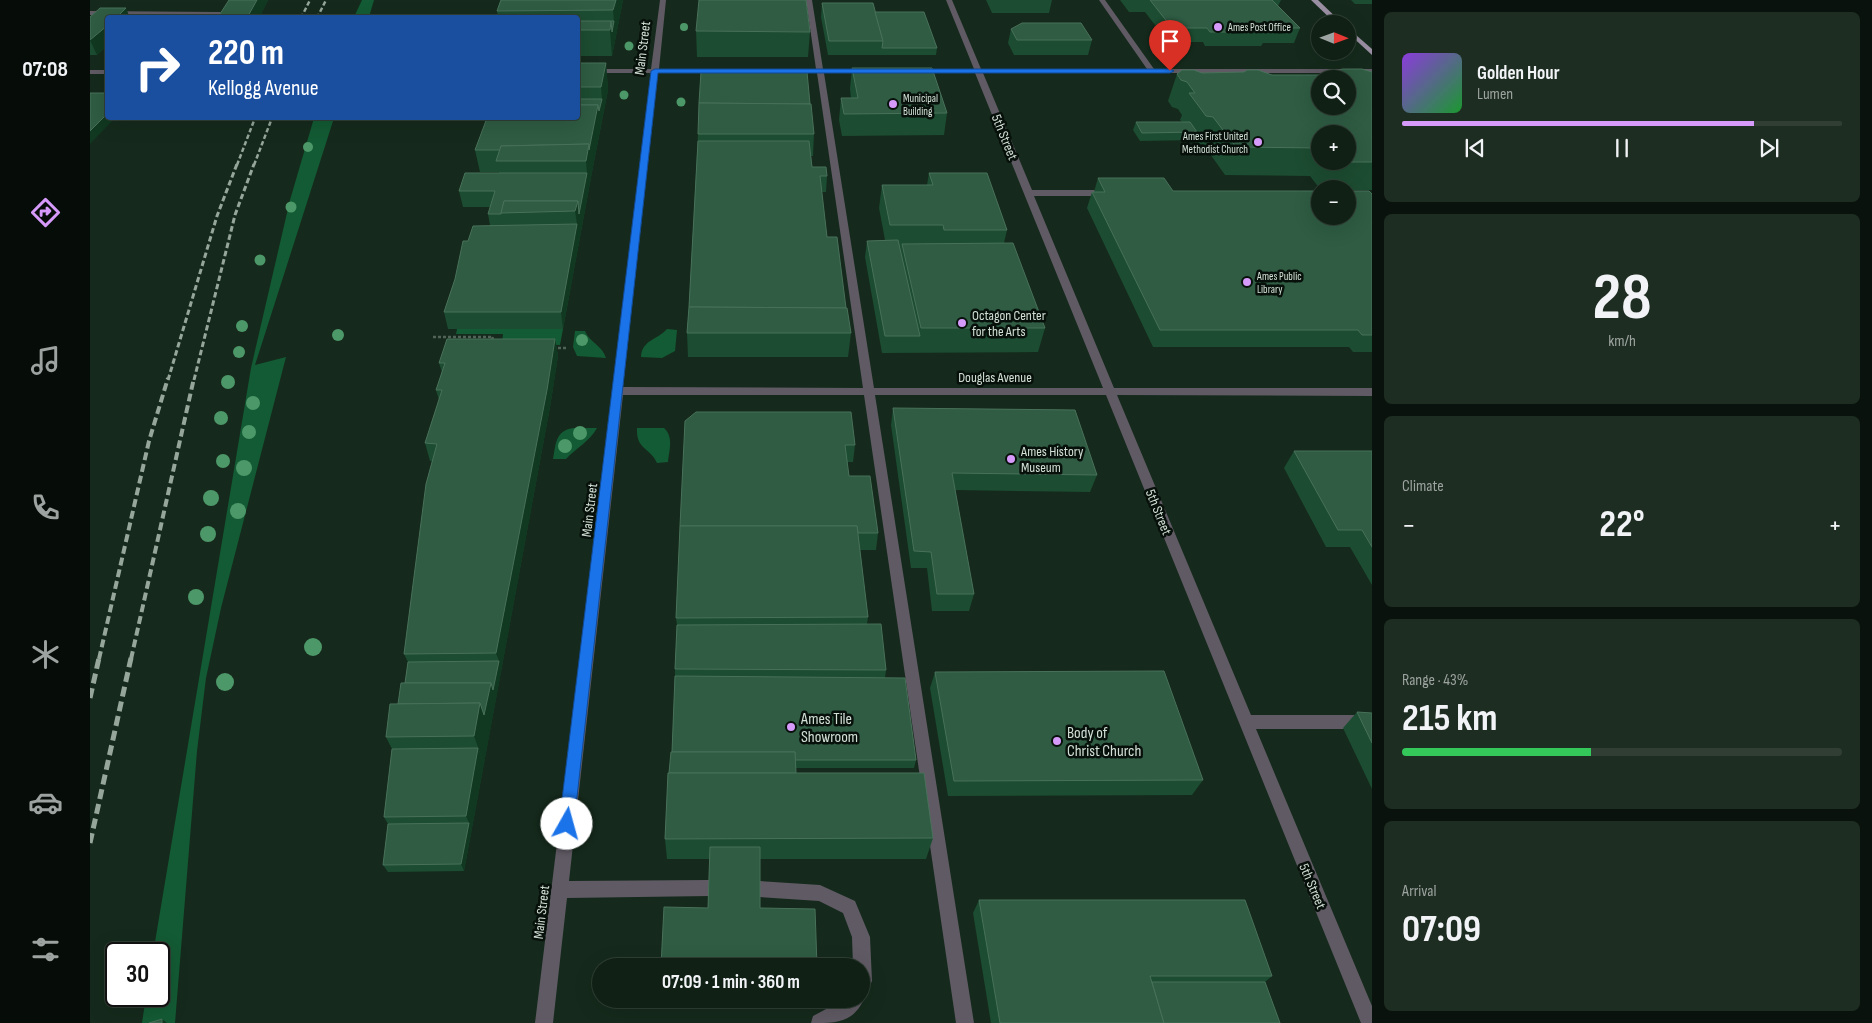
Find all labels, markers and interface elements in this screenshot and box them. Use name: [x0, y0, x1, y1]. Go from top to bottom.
north arrow: [1311, 15, 1356, 60]
map controls: [1311, 15, 1356, 225]
street label: Main Street: [631, 20, 654, 76]
pin: [1149, 20, 1191, 71]
marker: Ames Post Office: [1212, 21, 1224, 33]
place label: Ames Post Office: [1227, 21, 1291, 34]
icon: arrive: [1156, 27, 1184, 55]
text: 220 m: [208, 32, 284, 75]
icon: right: [125, 35, 190, 100]
text: 07:08: [22, 56, 68, 83]
text: Golden Hour: [1477, 62, 1560, 85]
button: search: [1311, 70, 1356, 115]
text: Kellogg Avenue: [208, 75, 319, 102]
text: Lumen: [1477, 85, 1513, 104]
place label: Municipal Building: [903, 92, 938, 118]
marker: Municipal Building: [887, 98, 899, 110]
street label: 5th Street: [988, 112, 1021, 162]
button: +: [1311, 125, 1356, 170]
place label: Ames First United Methodist Church: [1182, 130, 1248, 156]
icon: previous: [1461, 134, 1489, 162]
icon: pause: [1608, 134, 1636, 162]
icon: next: [1755, 134, 1783, 162]
marker: Ames First United Methodist Church: [1252, 136, 1264, 148]
button: −: [1311, 180, 1356, 225]
icon: directions: [28, 195, 63, 230]
text: 28: [1592, 260, 1652, 338]
place label: Ames Public Library: [1256, 270, 1302, 296]
marker: Ames Public Library: [1241, 276, 1253, 288]
place label: Octagon Center for the Arts: [972, 307, 1046, 340]
marker: Octagon Center for the Arts: [956, 317, 968, 329]
text: km/h: [1608, 332, 1636, 351]
icon: music: [28, 343, 63, 378]
street label: Douglas Avenue: [958, 369, 1032, 386]
place label: Ames History Museum: [1020, 443, 1084, 476]
marker: Ames History Museum: [1005, 453, 1017, 465]
text: Climate: [1402, 477, 1444, 496]
street label: Main Street: [578, 482, 601, 538]
street label: 5th Street: [1142, 487, 1175, 537]
icon: phone: [28, 490, 63, 525]
text: 22°: [1599, 502, 1645, 547]
text: −: [1402, 509, 1416, 542]
text: +: [1828, 509, 1842, 542]
icon: climate: [28, 637, 63, 672]
text: Range · 43%: [1402, 671, 1468, 690]
text: 215 km: [1402, 696, 1498, 741]
place label: Ames Tile Showroom: [800, 710, 858, 747]
marker: Ames Tile Showroom: [785, 721, 797, 733]
place label: Body of Christ Church: [1067, 724, 1141, 761]
marker: Body of Christ Church: [1051, 735, 1063, 747]
icon: car: [28, 785, 63, 820]
position arrow: [540, 797, 592, 849]
street label: 5th Street: [1295, 861, 1330, 911]
text: Arrival: [1402, 882, 1436, 901]
street label: Main Street: [530, 884, 553, 940]
text: 07:09: [1402, 907, 1481, 952]
icon: filters: [28, 932, 63, 967]
speed limit sign: 30: [105, 942, 170, 1007]
text: 07:09 · 1 min · 360 m: [662, 971, 800, 994]

